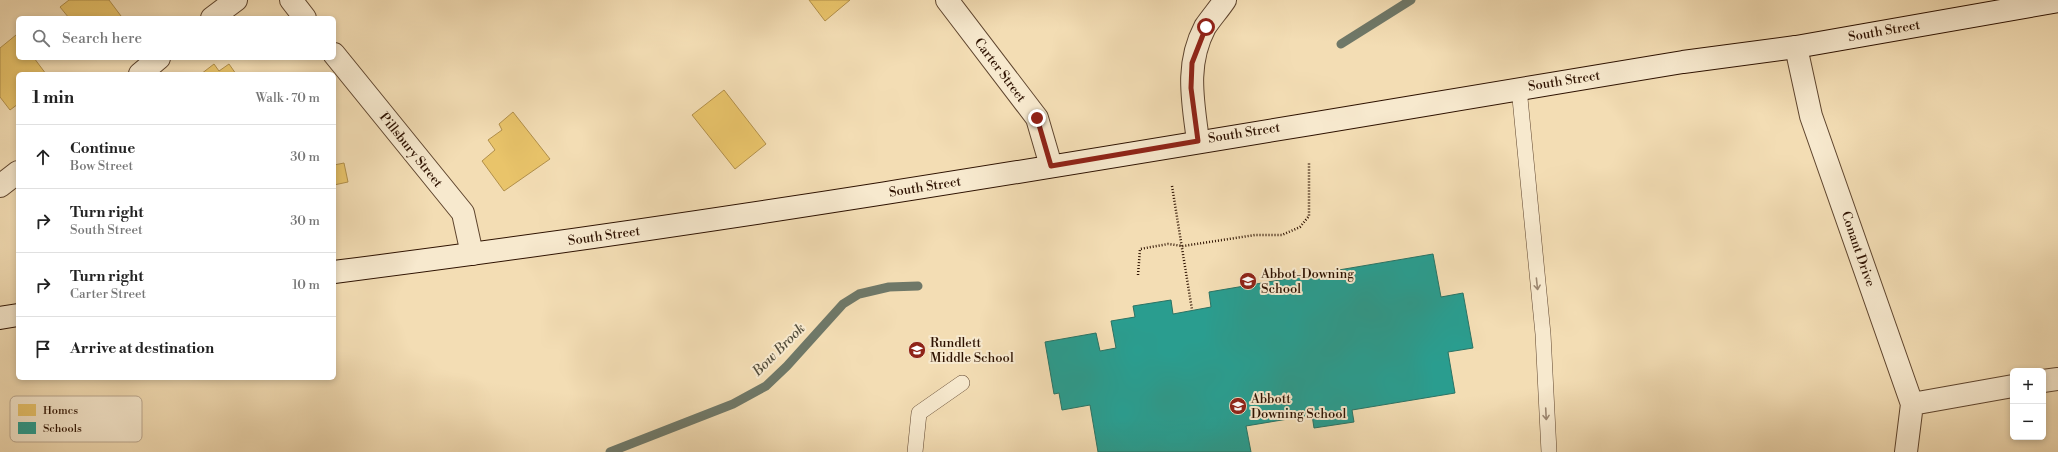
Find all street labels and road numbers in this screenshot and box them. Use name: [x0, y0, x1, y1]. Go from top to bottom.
street label: South Street: [1847, 17, 1922, 45]
street label: Carter Street: [971, 35, 1030, 106]
street label: South Street: [1527, 67, 1602, 95]
street label: Pillsbury Street: [376, 109, 446, 191]
street label: South Street: [1207, 119, 1282, 147]
street label: South Street: [888, 173, 963, 201]
street label: Conant Drive: [1838, 209, 1879, 289]
street label: South Street: [567, 223, 641, 249]

